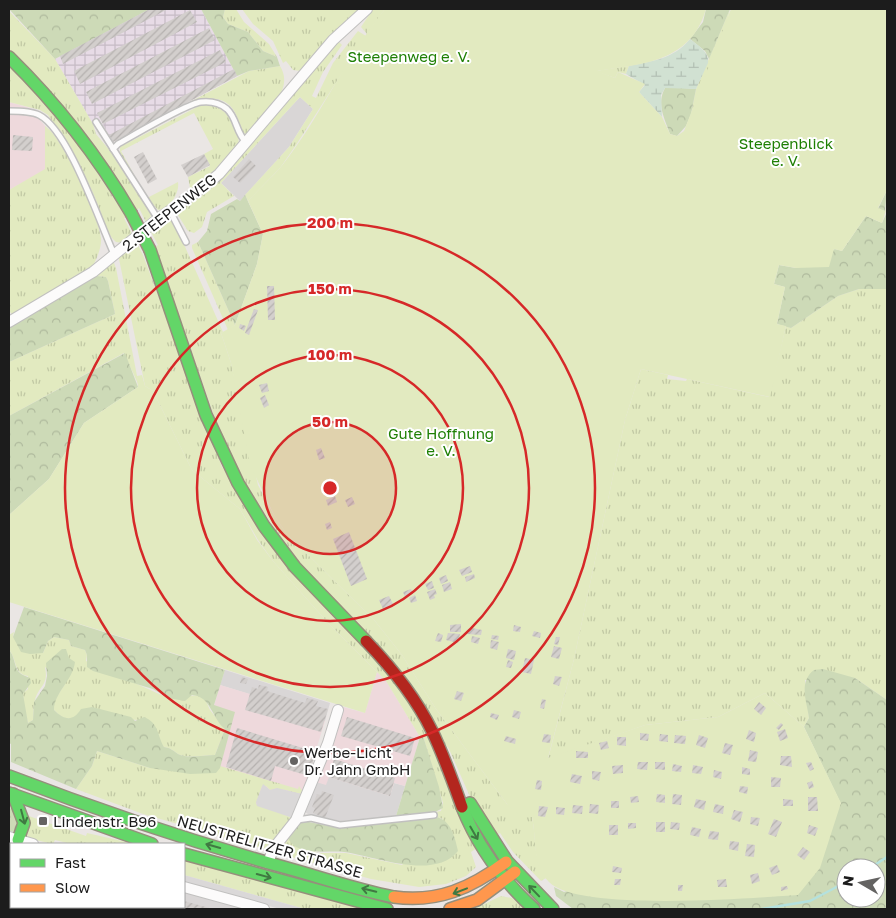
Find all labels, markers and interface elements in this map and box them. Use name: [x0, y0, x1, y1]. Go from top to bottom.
park label: Steepenweg e. V.: [348, 47, 470, 65]
park label: Steepenblick e. V.: [739, 134, 834, 169]
street label: 2.STEEPENWEG: [118, 170, 220, 254]
text: 200 m: [307, 213, 353, 231]
text: 150 m: [308, 279, 352, 297]
text: 100 m: [308, 345, 352, 363]
text: 50 m: [312, 412, 348, 430]
park label: Gute Hoffnung e. V.: [388, 424, 494, 459]
centre of rings: [321, 479, 339, 497]
place label: Werbe-Licht Dr. Jahn GmbH: [304, 743, 410, 778]
marker: Werbe-Licht Dr. Jahn GmbH: [288, 755, 300, 767]
one-way arrow: [18, 809, 28, 825]
street label: NEUSTRELITZER STRASSE: [175, 811, 365, 881]
place label: Lindenstr. B96: [53, 812, 156, 830]
marker: Lindenstr. B96: [37, 815, 49, 827]
one-way arrow: [470, 825, 480, 839]
one-way arrow: [206, 840, 222, 850]
legend: [10, 843, 185, 908]
text: Fast: [55, 853, 86, 871]
north arrow: [836, 858, 886, 908]
one-way arrow: [256, 872, 272, 881]
text: N: [838, 874, 857, 887]
text: Slow: [55, 878, 90, 896]
one-way arrow: [362, 885, 378, 894]
one-way arrow: [528, 885, 540, 897]
one-way arrow: [453, 887, 468, 896]

